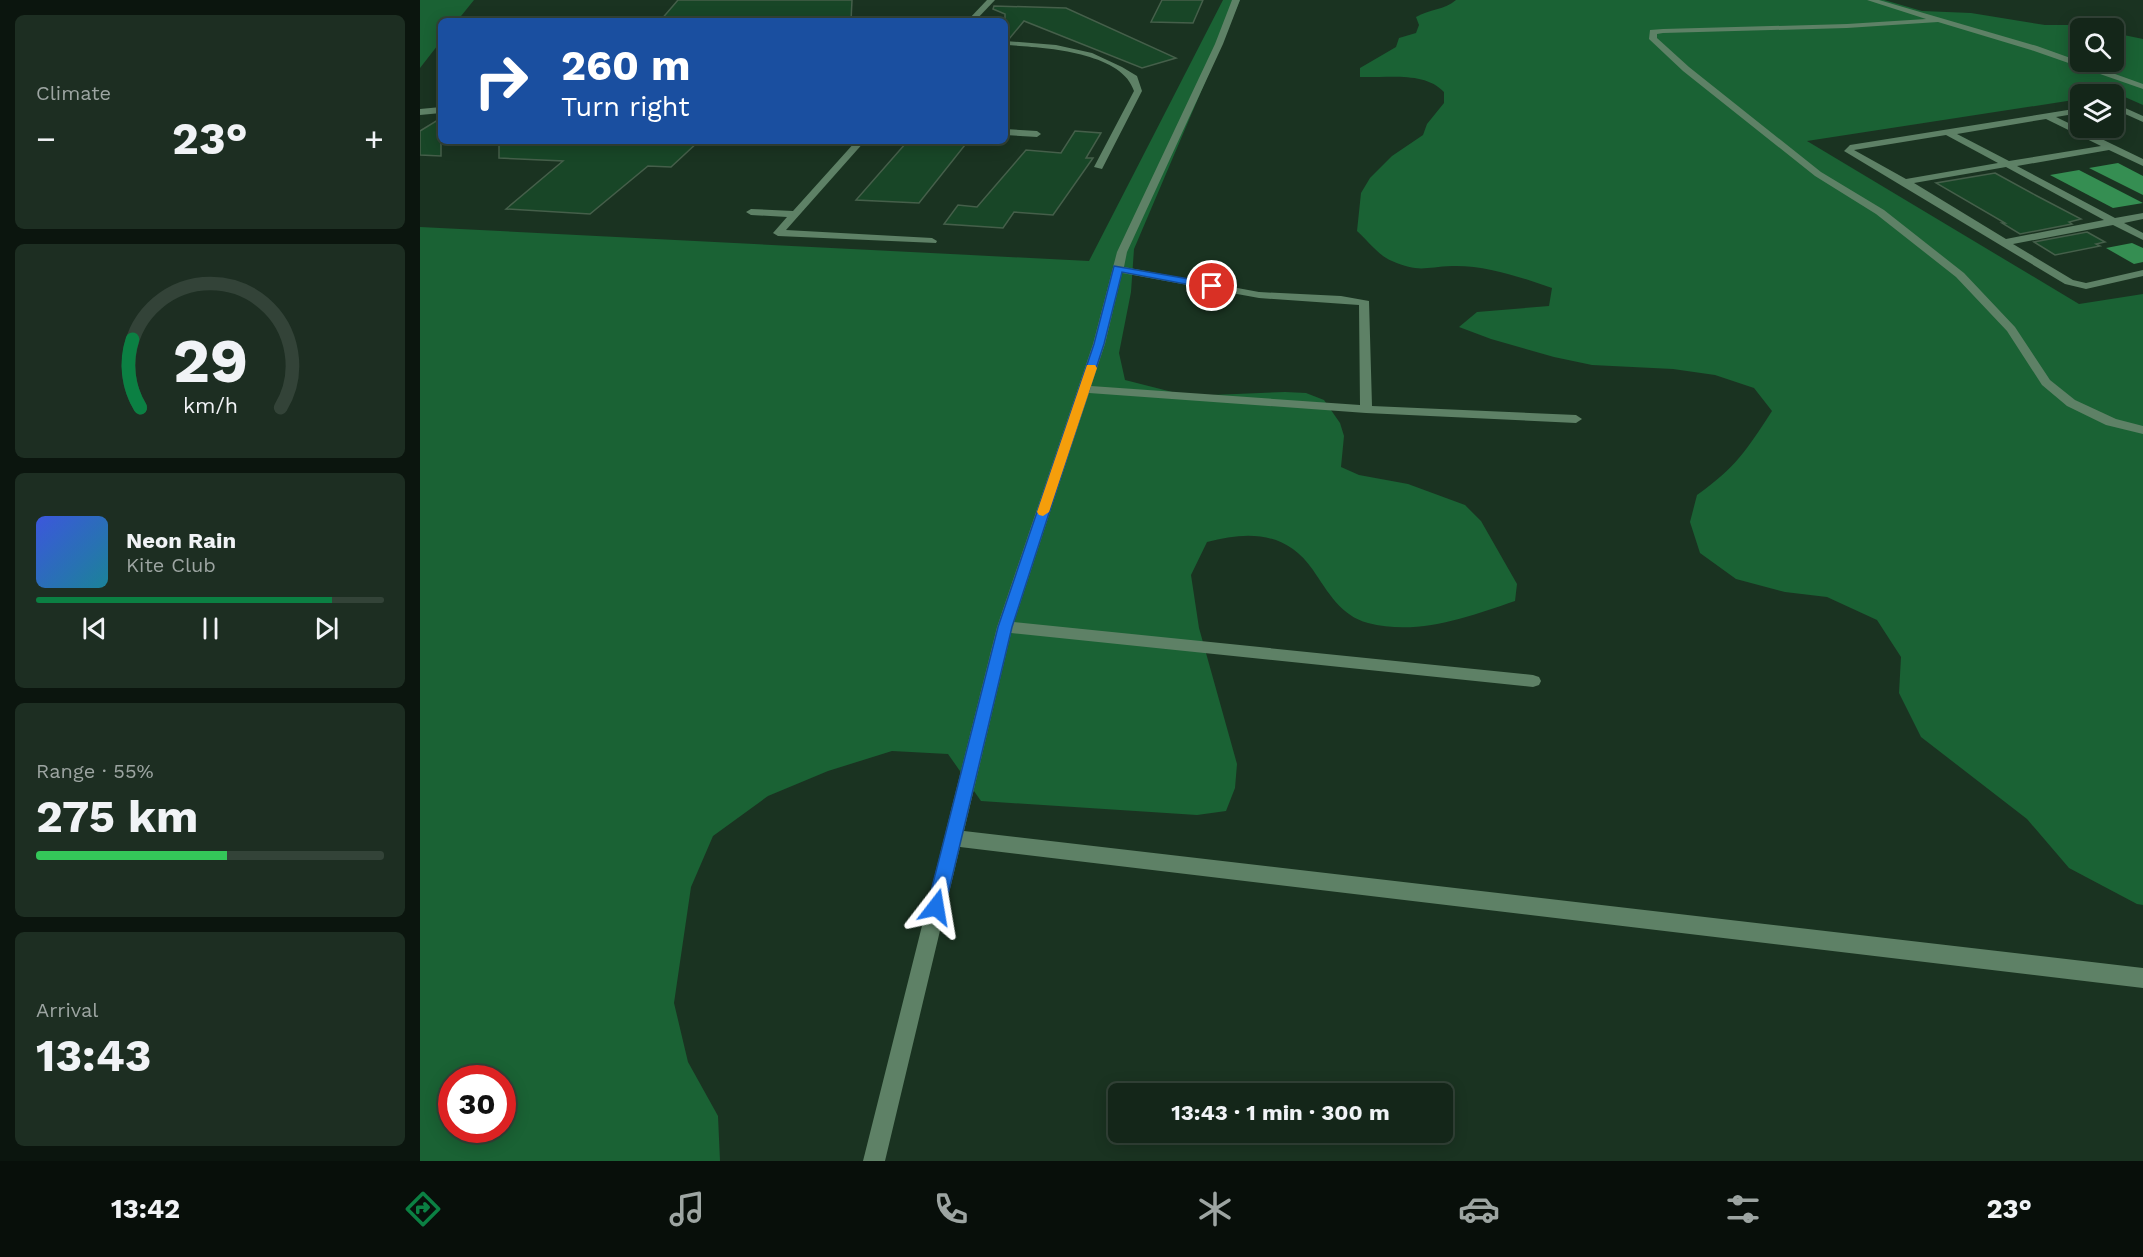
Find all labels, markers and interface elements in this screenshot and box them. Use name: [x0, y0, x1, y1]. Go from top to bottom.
map controls: [2070, 18, 2124, 138]
button: search: [2070, 18, 2124, 72]
text: 260 m: [561, 41, 691, 90]
icon: right: [462, 42, 540, 120]
text: Climate: [36, 81, 111, 105]
button: layers: [2070, 84, 2124, 138]
text: Turn right: [561, 91, 690, 123]
text: 23°: [172, 112, 248, 165]
text: −: [36, 119, 56, 158]
text: +: [364, 119, 384, 158]
pin: [1186, 260, 1237, 311]
icon: arrive: [1195, 269, 1228, 302]
text: 29: [172, 324, 248, 397]
text: km/h: [182, 394, 238, 419]
text: Neon Rain: [126, 528, 236, 553]
text: Kite Club: [126, 553, 216, 577]
icon: previous: [78, 612, 111, 645]
icon: pause: [194, 612, 227, 645]
icon: next: [310, 612, 343, 645]
text: Range · 55%: [36, 759, 154, 783]
text: 275 km: [36, 790, 198, 843]
position arrow: [904, 875, 968, 939]
text: Arrival: [36, 998, 98, 1022]
text: 13:43: [36, 1029, 151, 1082]
speed limit sign: 30: [438, 1065, 516, 1143]
text: 13:43 · 1 min · 300 m: [1171, 1100, 1390, 1125]
icon: directions: [402, 1188, 444, 1230]
icon: music: [666, 1188, 708, 1230]
icon: phone: [930, 1188, 972, 1230]
icon: climate: [1194, 1188, 1236, 1230]
icon: car: [1458, 1188, 1500, 1230]
icon: filters: [1722, 1188, 1764, 1230]
text: 13:42: [111, 1193, 180, 1225]
text: 23°: [1986, 1193, 2032, 1225]

